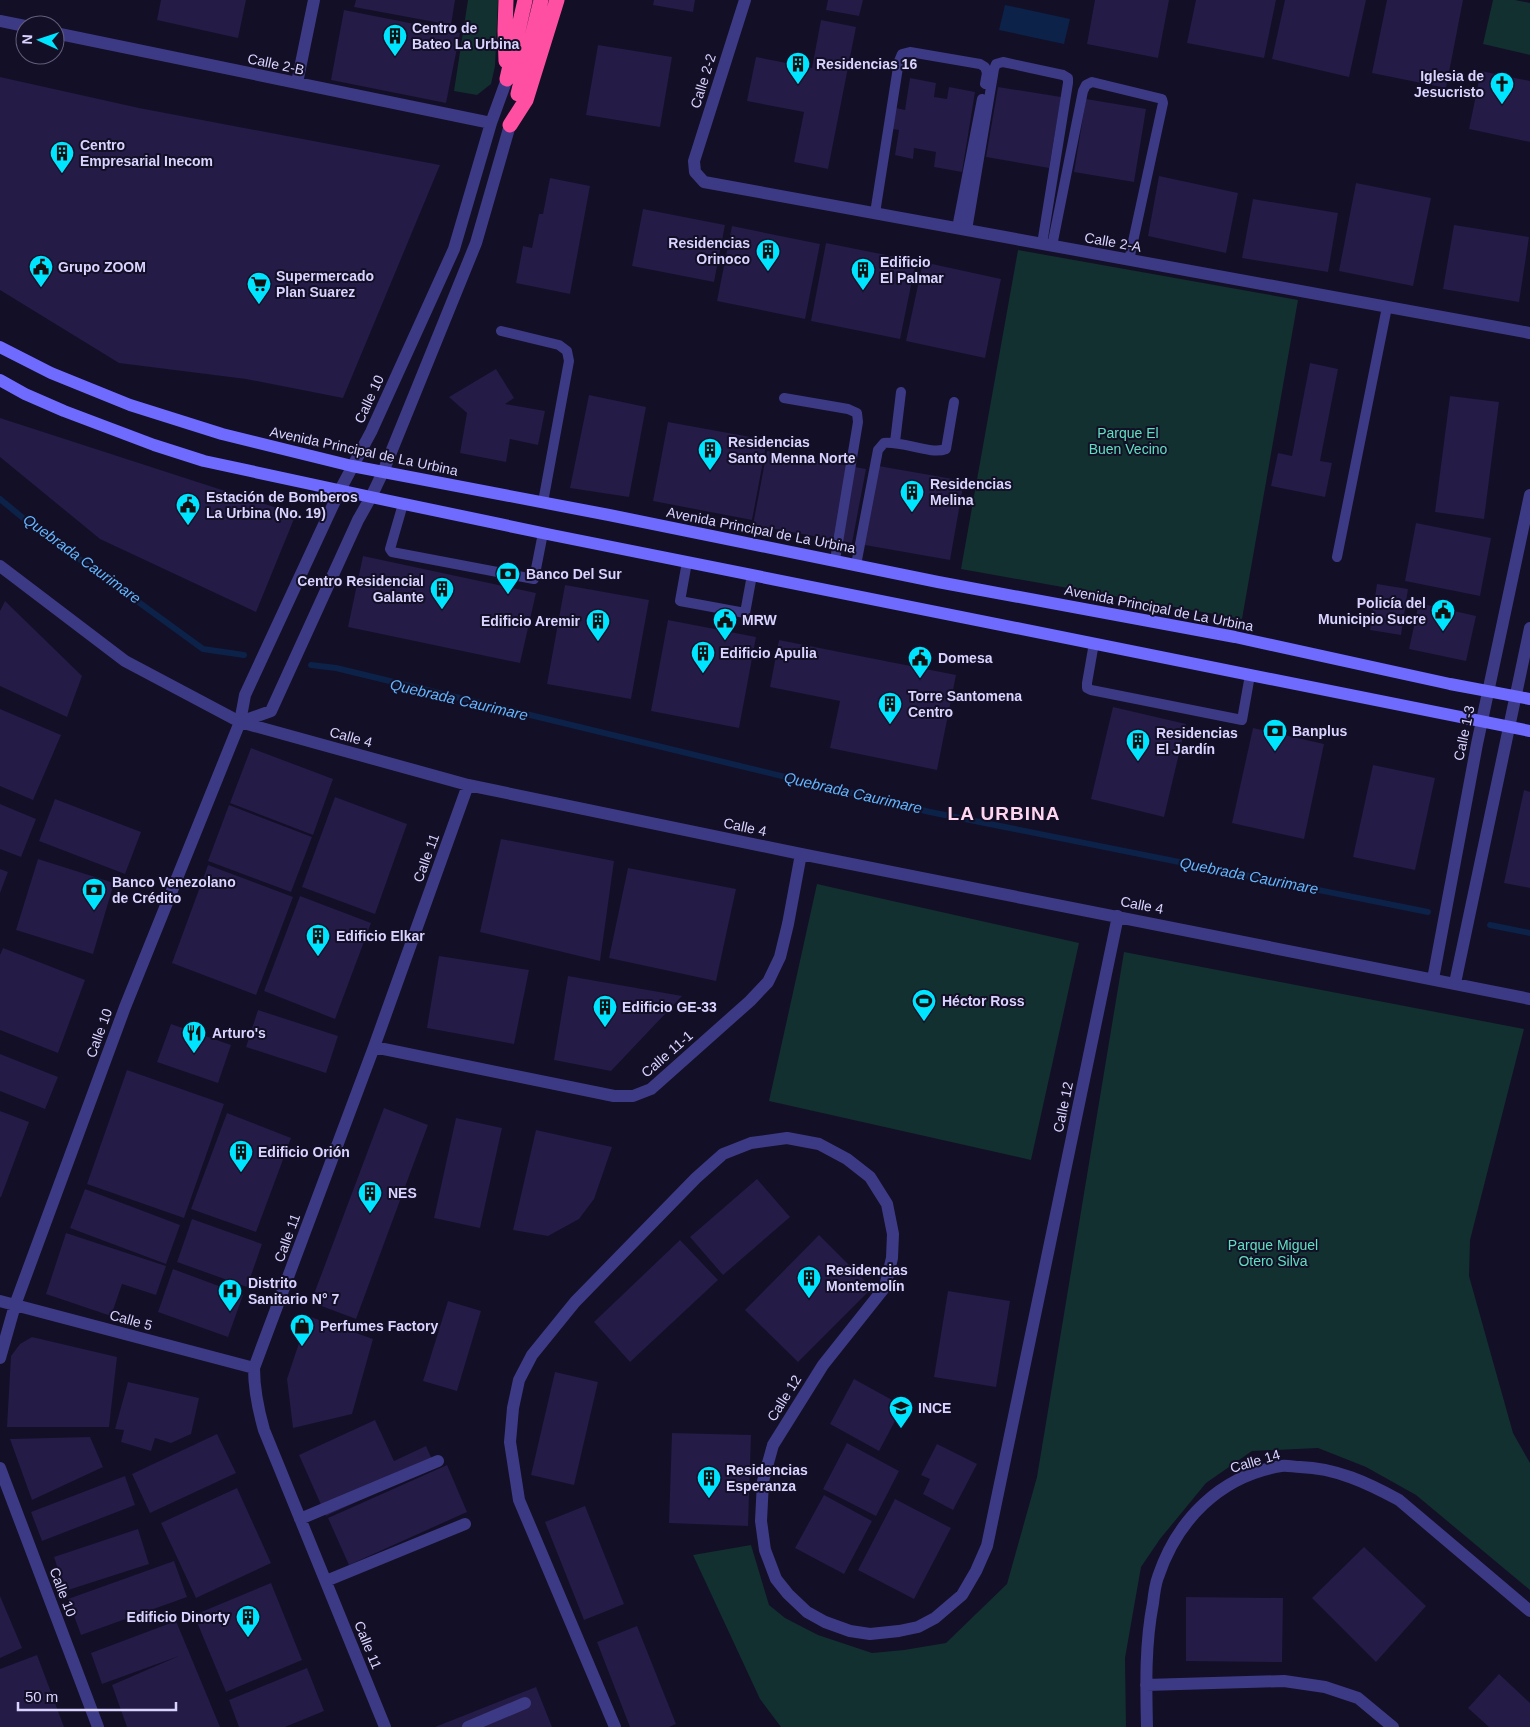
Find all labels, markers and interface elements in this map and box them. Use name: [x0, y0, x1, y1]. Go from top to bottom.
north arrow: [15, 15, 65, 65]
place label: Centro de Bateo La Urbina: [412, 20, 520, 52]
building icon: Centro de Bateo La Urbina: [382, 23, 408, 57]
text: N: [19, 34, 35, 45]
street label: Calle 2-B: [246, 50, 306, 78]
building icon: Residencias 16: [785, 51, 811, 85]
street label: Calle 2-2: [687, 52, 719, 110]
place label: Residencias 16: [816, 56, 917, 72]
place label: Iglesia de Jesucristo: [1414, 68, 1484, 100]
church icon: Iglesia de Jesucristo: [1489, 71, 1515, 105]
place label: Centro Empresarial Inecom: [80, 137, 213, 169]
building icon: Centro Empresarial Inecom: [49, 140, 75, 174]
street label: Calle 2-A: [1083, 229, 1143, 255]
place label: Residencias Orinoco: [668, 235, 750, 267]
building icon: Residencias Orinoco: [755, 238, 781, 272]
public building icon: Grupo ZOOM: [28, 254, 54, 288]
place label: Edificio El Palmar: [880, 254, 944, 286]
building icon: Edificio El Palmar: [850, 257, 876, 291]
place label: Grupo ZOOM: [58, 259, 146, 275]
place label: Supermercado Plan Suarez: [276, 268, 374, 300]
supermarket icon: Supermercado Plan Suarez: [246, 271, 272, 305]
street label: Calle 10: [351, 372, 387, 426]
street label: Avenida Principal de La Urbina: [268, 423, 460, 479]
park label: Parque El Buen Vecino: [1089, 425, 1168, 457]
place label: Residencias Santo Menna Norte: [728, 434, 856, 466]
building icon: Residencias Santo Menna Norte: [697, 437, 723, 471]
place label: Residencias Melina: [930, 476, 1012, 508]
building icon: Residencias Melina: [899, 479, 925, 513]
place label: Estación de Bomberos La Urbina (No. 19): [206, 489, 358, 521]
public building icon: Estación de Bomberos La Urbina (No. 19): [175, 492, 201, 526]
street label: Avenida Principal de La Urbina: [665, 504, 857, 556]
water label: Quebrada Caurimare: [20, 510, 144, 607]
bank icon: Banco Del Sur: [495, 561, 521, 595]
place label: Banco Del Sur: [526, 566, 622, 582]
place label: Centro Residencial Galante: [297, 573, 424, 605]
building icon: Centro Residencial Galante: [429, 576, 455, 610]
street label: Avenida Principal de La Urbina: [1063, 582, 1255, 634]
place label: Policía del Municipio Sucre: [1318, 595, 1426, 627]
public building icon: Policía del Municipio Sucre: [1430, 598, 1456, 632]
public building icon: MRW: [712, 607, 738, 641]
building icon: Edificio Aremir: [585, 608, 611, 642]
place label: MRW: [742, 612, 778, 628]
place label: Edificio Aremir: [481, 613, 581, 629]
building icon: Edificio Apulia: [690, 640, 716, 674]
place label: Edificio Apulia: [720, 645, 817, 661]
public building icon: Domesa: [907, 645, 933, 679]
place label: Domesa: [938, 650, 993, 666]
water label: Quebrada Caurimare: [389, 675, 530, 724]
place label: Torre Santomena Centro: [908, 688, 1022, 720]
building icon: Torre Santomena Centro: [877, 691, 903, 725]
street label: Calle 1-3: [1450, 704, 1478, 762]
bank icon: Banplus: [1262, 718, 1288, 752]
place label: Banplus: [1292, 723, 1347, 739]
street label: Calle 4: [328, 724, 374, 750]
place label: Residencias El Jardín: [1156, 725, 1238, 757]
building icon: Residencias El Jardín: [1125, 728, 1151, 762]
water label: Quebrada Caurimare: [783, 768, 924, 817]
district label: LA URBINA: [948, 803, 1060, 824]
street label: Calle 4: [722, 815, 768, 839]
street label: Calle 11: [410, 831, 442, 884]
water label: Quebrada Caurimare: [1178, 854, 1320, 897]
place label: Banco Venezolano de Crédito: [112, 874, 236, 906]
bank icon: Banco Venezolano de Crédito: [81, 877, 107, 911]
street label: Calle 4: [1119, 893, 1165, 917]
building icon: Edificio Elkar: [305, 923, 331, 957]
place label: Edificio Elkar: [336, 928, 425, 944]
sports icon: Héctor Ross: [911, 988, 937, 1022]
place label: Héctor Ross: [942, 993, 1025, 1009]
building icon: Edificio GE-33: [592, 994, 618, 1028]
place label: Edificio GE-33: [622, 999, 717, 1015]
street label: Calle 10: [83, 1006, 115, 1060]
restaurant icon: Arturo's: [181, 1020, 207, 1054]
place label: Arturo's: [212, 1025, 266, 1041]
street label: Calle 11-1: [638, 1027, 696, 1081]
street label: Calle 12: [1050, 1080, 1076, 1134]
building icon: Edificio Orión: [228, 1139, 254, 1173]
place label: Edificio Orión: [258, 1144, 350, 1160]
building icon: NES: [357, 1180, 383, 1214]
place label: NES: [388, 1185, 417, 1201]
street label: Calle 11: [271, 1211, 303, 1264]
park label: Parque Miguel Otero Silva: [1228, 1237, 1318, 1269]
place label: Residencias Montemolín: [826, 1262, 908, 1294]
building icon: Residencias Montemolín: [796, 1265, 822, 1299]
place label: Distrito Sanitario N° 7: [248, 1275, 339, 1307]
hospital icon: Distrito Sanitario N° 7: [217, 1278, 243, 1312]
street label: Calle 5: [108, 1307, 154, 1333]
shop icon: Perfumes Factory: [289, 1313, 315, 1347]
place label: Perfumes Factory: [320, 1318, 438, 1334]
street label: Calle 12: [764, 1372, 805, 1424]
school or university icon: INCE: [888, 1395, 914, 1429]
place label: INCE: [918, 1400, 951, 1416]
street label: Calle 14: [1228, 1446, 1282, 1476]
place label: Residencias Esperanza: [726, 1462, 808, 1494]
building icon: Residencias Esperanza: [696, 1465, 722, 1499]
street label: Calle 10: [46, 1565, 80, 1619]
building icon: Edificio Dinorty: [235, 1604, 261, 1638]
place label: Edificio Dinorty: [127, 1609, 230, 1625]
street label: Calle 11: [351, 1619, 385, 1672]
scale bar: [18, 1680, 175, 1712]
text: 50 m: [25, 1688, 58, 1705]

